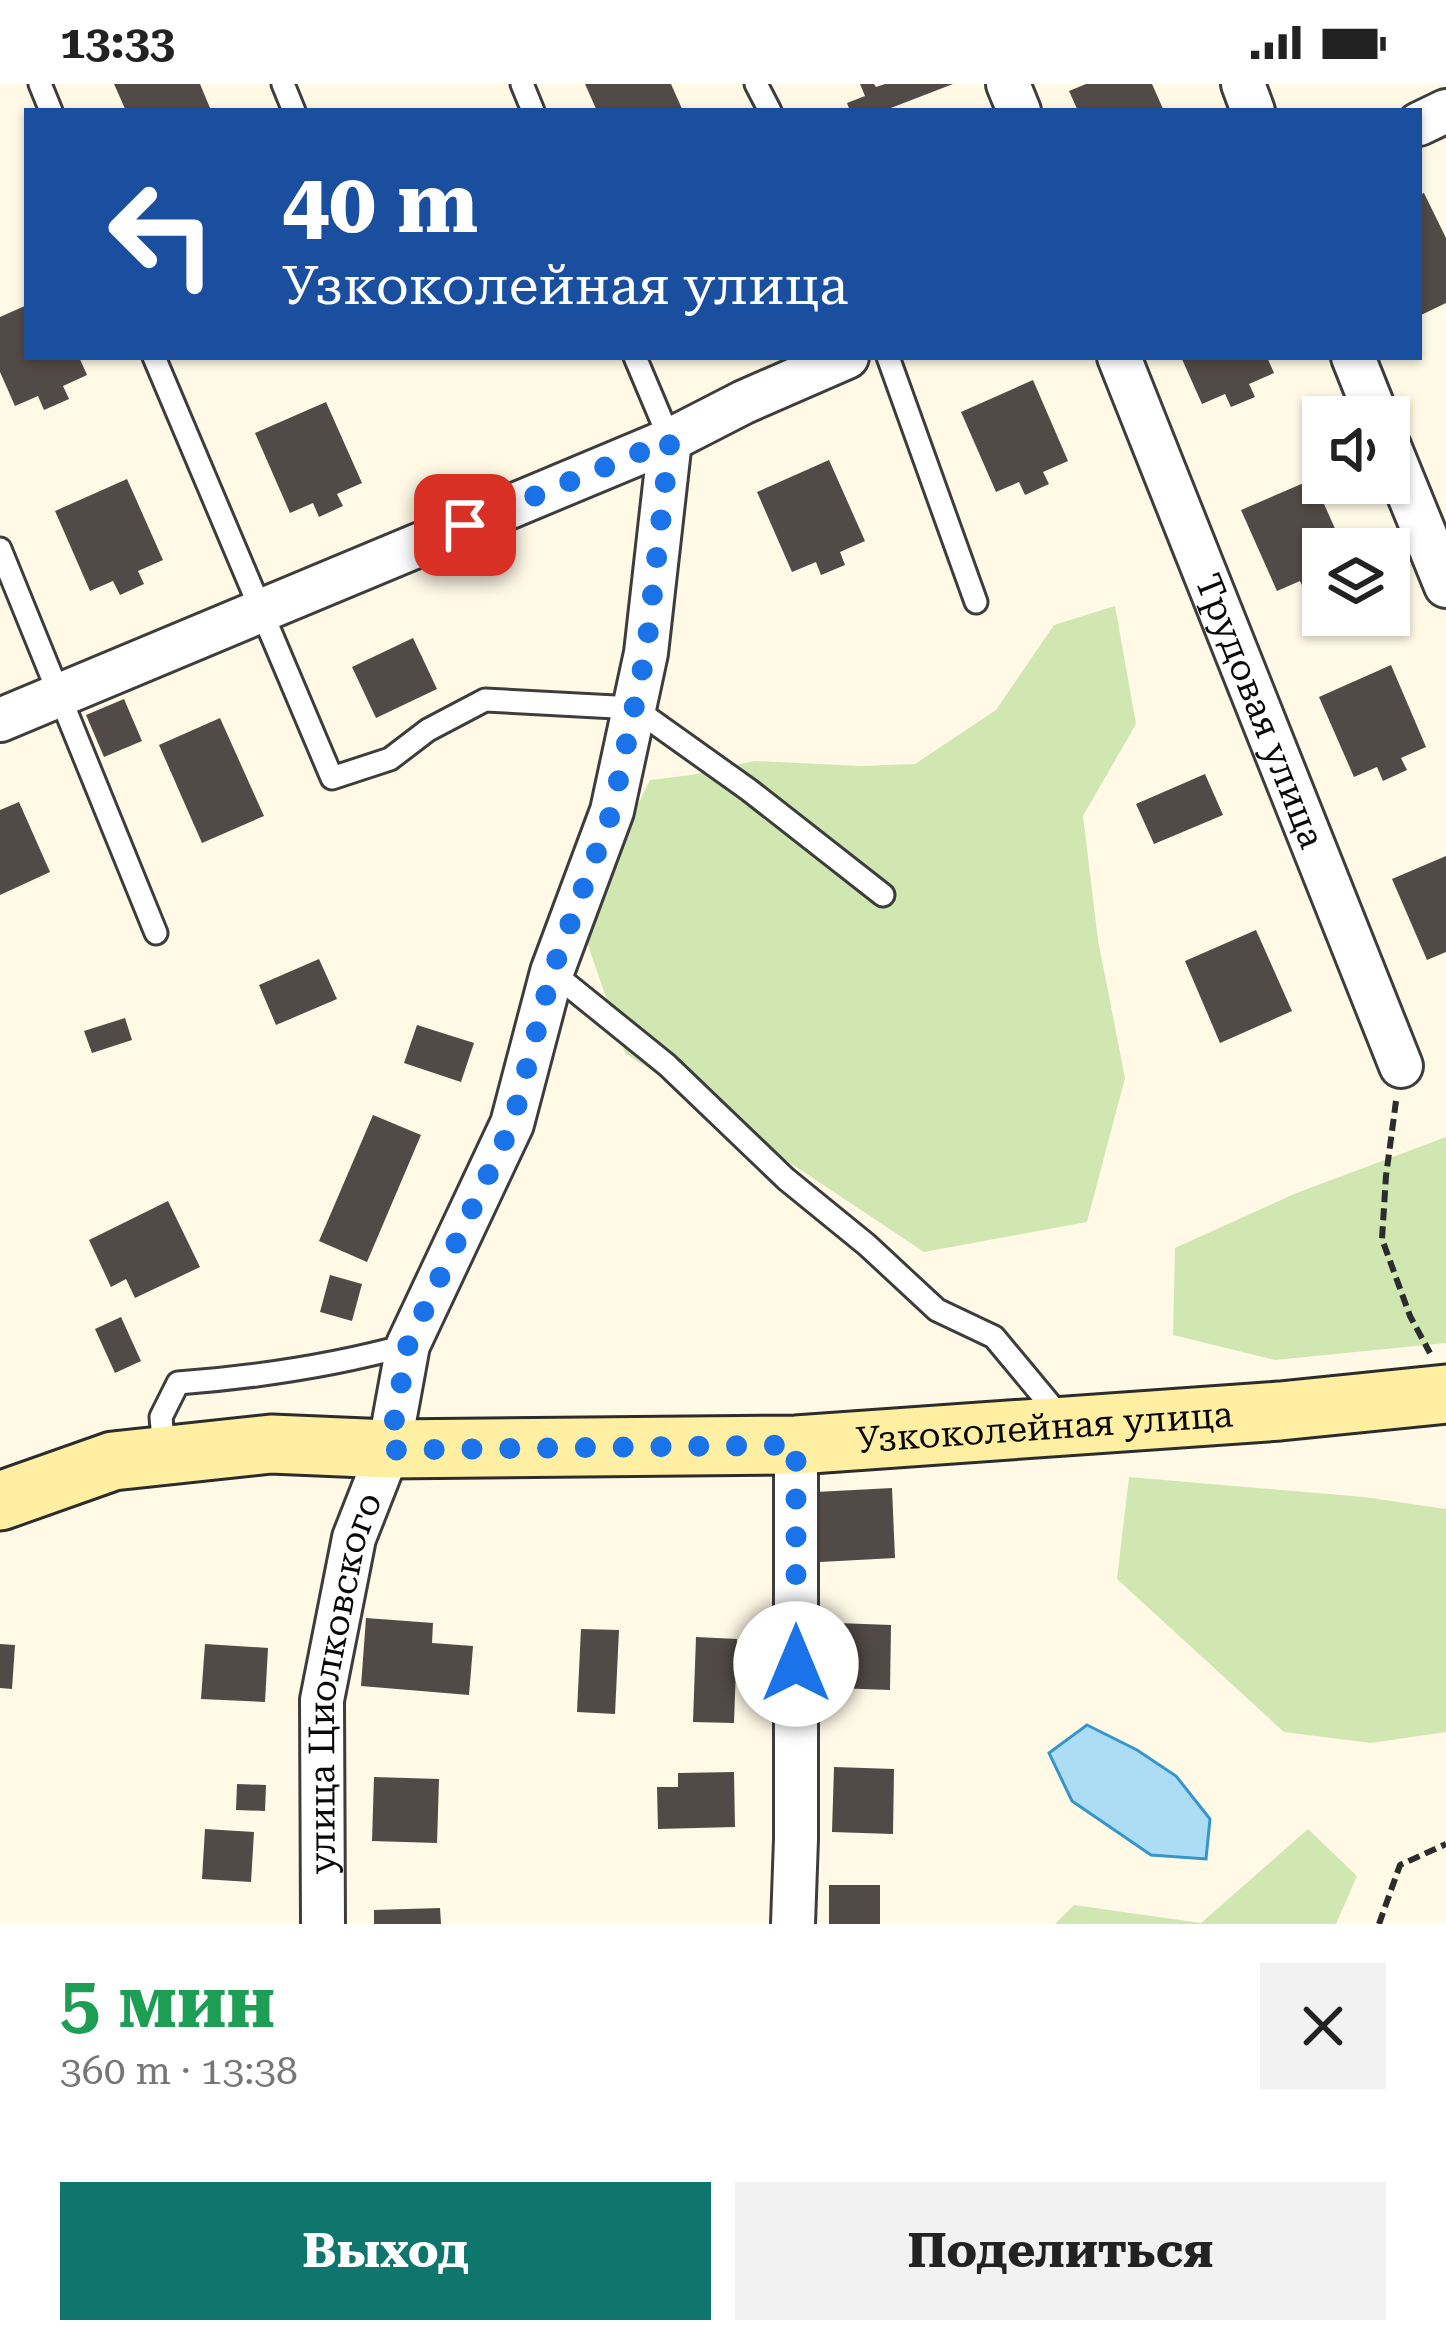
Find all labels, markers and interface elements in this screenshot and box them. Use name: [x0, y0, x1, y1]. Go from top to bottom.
text: 13:33: [60, 16, 175, 69]
text: 40 m: [282, 154, 478, 252]
icon: left: [84, 156, 240, 312]
text: Узкоколейная улица: [282, 254, 848, 317]
map controls: [1302, 396, 1410, 636]
button: sound: [1302, 396, 1410, 504]
pin: [414, 474, 516, 576]
icon: arrive: [432, 492, 498, 558]
button: layers: [1302, 528, 1410, 636]
street label: Трудовая улица: [1186, 568, 1333, 855]
street label: Узкоколейная улица: [855, 1393, 1235, 1462]
street label: улица Циолковского: [301, 1487, 391, 1874]
position arrow: [733, 1601, 859, 1727]
text: 5 мин: [60, 1960, 275, 2045]
button: close: [1260, 1963, 1386, 2089]
text: 360 m · 13:38: [60, 2048, 298, 2094]
button: Выход: [60, 2182, 711, 2320]
button: Поделиться: [735, 2182, 1386, 2320]

